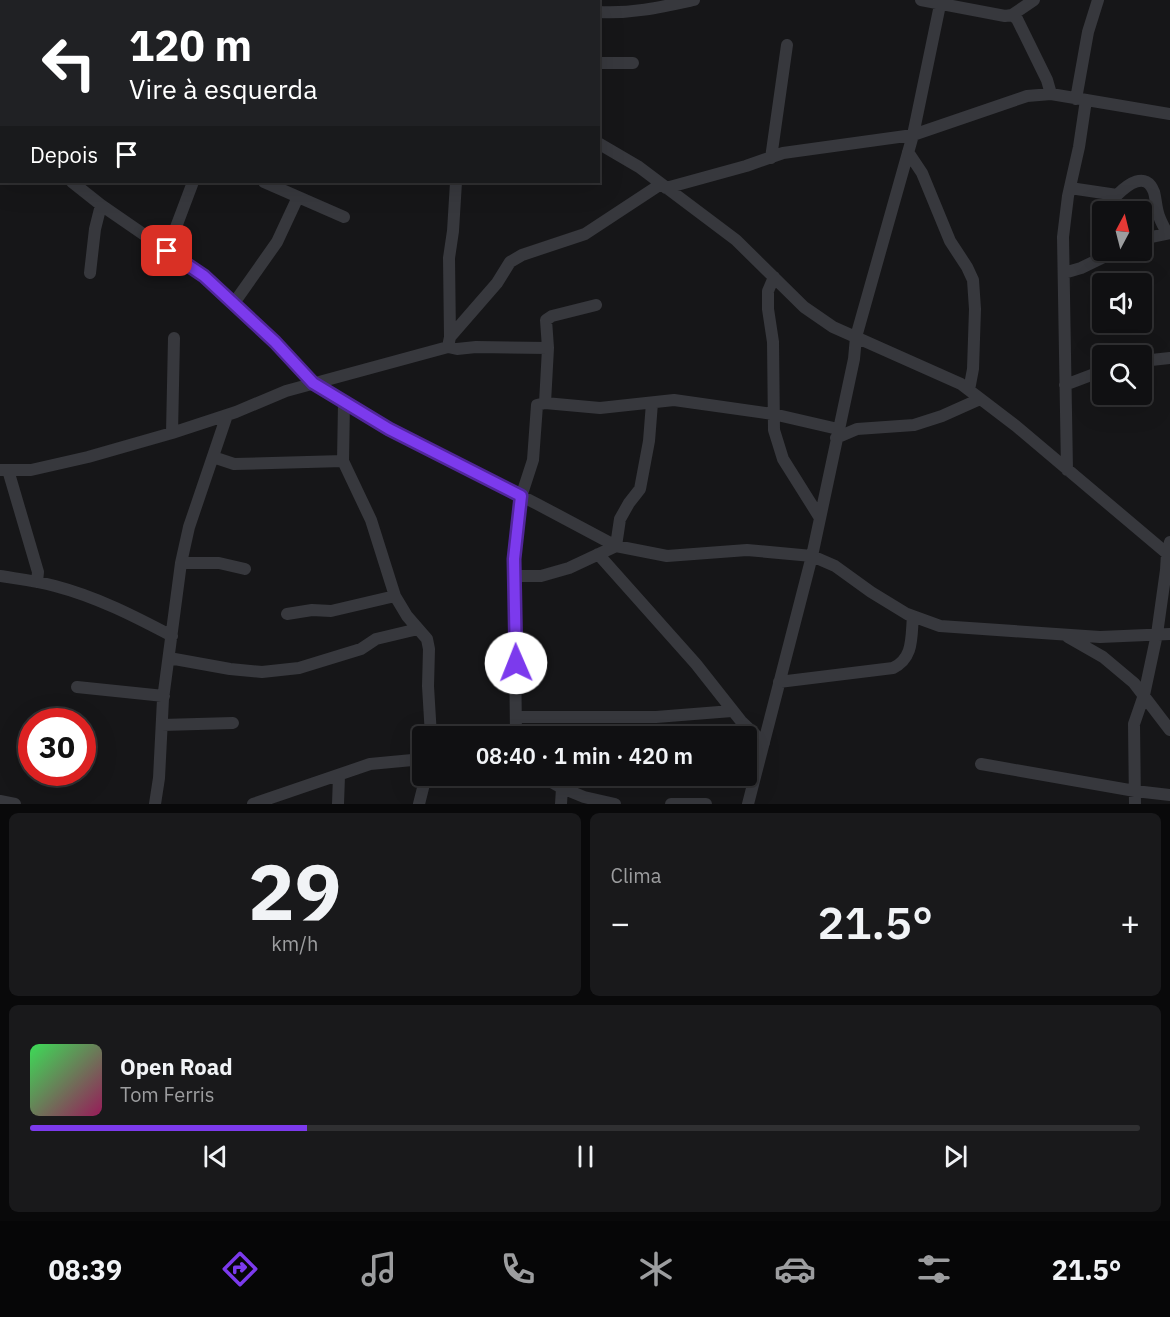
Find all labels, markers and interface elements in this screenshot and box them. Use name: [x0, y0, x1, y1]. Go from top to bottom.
text: 120 m: [129, 18, 252, 73]
icon: left: [30, 24, 108, 102]
text: Vire à esquerda: [129, 71, 318, 106]
icon: arrive: [110, 138, 143, 171]
text: Depois: [30, 140, 98, 169]
north arrow: [1092, 201, 1152, 261]
map controls: [1092, 201, 1152, 405]
pin: [141, 225, 192, 276]
icon: arrive: [150, 234, 183, 267]
button: sound: [1092, 273, 1152, 333]
button: search: [1092, 345, 1152, 405]
position arrow: [484, 631, 548, 695]
speed limit sign: 30: [18, 708, 96, 786]
text: 08:40 · 1 min · 420 m: [476, 741, 693, 770]
text: 29: [248, 840, 342, 941]
text: Clima: [611, 862, 662, 889]
text: 21.5°: [817, 893, 933, 951]
text: −: [611, 901, 630, 944]
text: +: [1120, 901, 1140, 944]
text: km/h: [271, 930, 318, 957]
text: Open Road: [120, 1052, 233, 1081]
text: Tom Ferris: [120, 1081, 215, 1108]
icon: previous: [199, 1140, 232, 1173]
icon: pause: [569, 1140, 602, 1173]
icon: next: [939, 1140, 972, 1173]
icon: directions: [219, 1248, 261, 1290]
icon: music: [358, 1248, 400, 1290]
icon: phone: [497, 1248, 539, 1290]
icon: climate: [635, 1248, 677, 1290]
icon: car: [774, 1248, 816, 1290]
icon: filters: [913, 1248, 955, 1290]
text: 08:39: [48, 1252, 122, 1287]
text: 21.5°: [1052, 1252, 1121, 1287]

